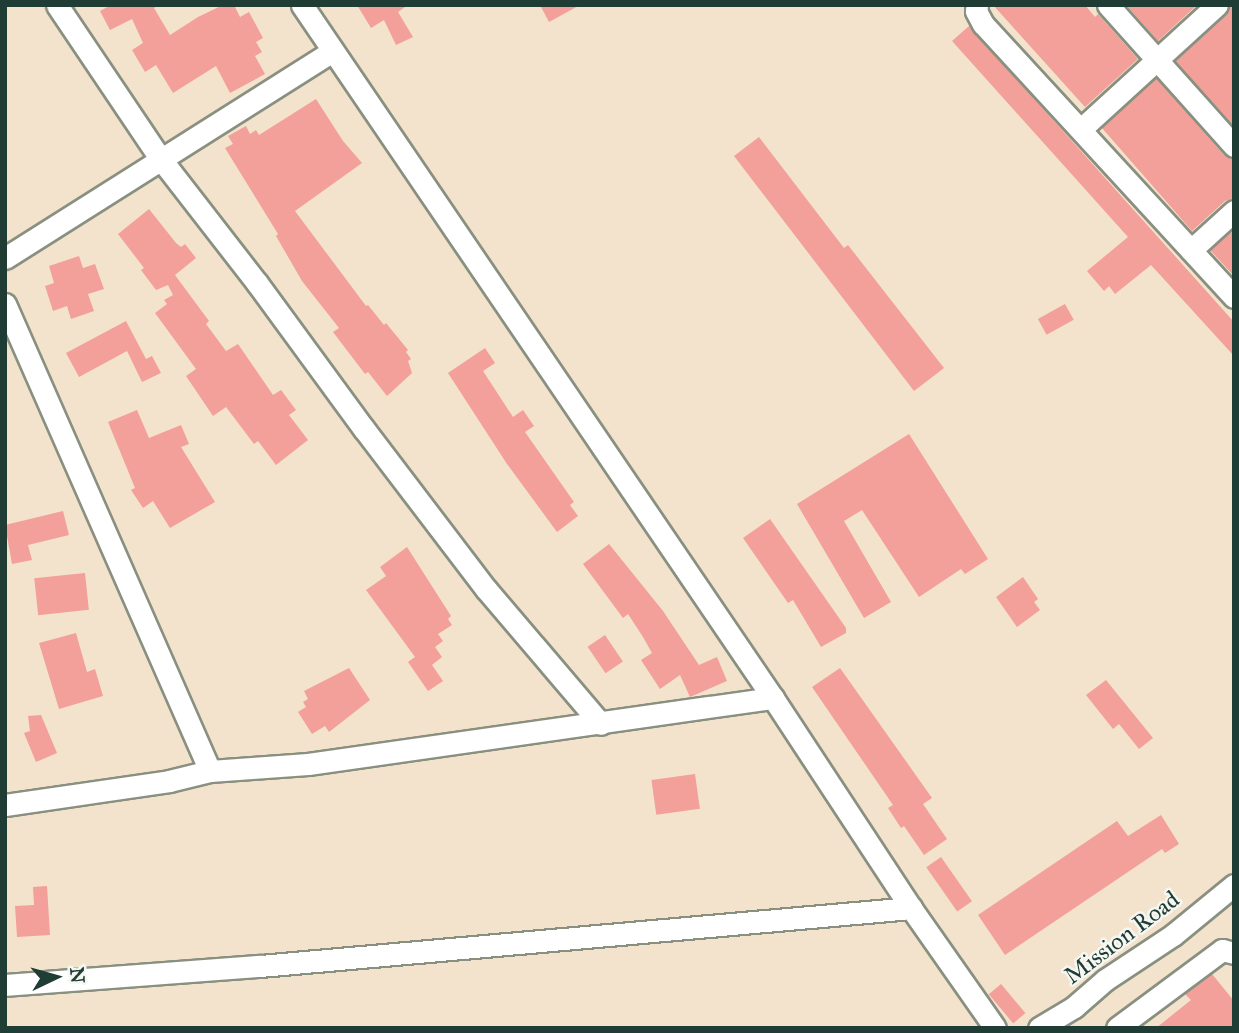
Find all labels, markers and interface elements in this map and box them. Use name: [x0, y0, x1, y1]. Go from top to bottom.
street label: Mission Road: [1059, 885, 1185, 991]
north arrow: [21, 942, 91, 1012]
text: N: [65, 966, 90, 984]

